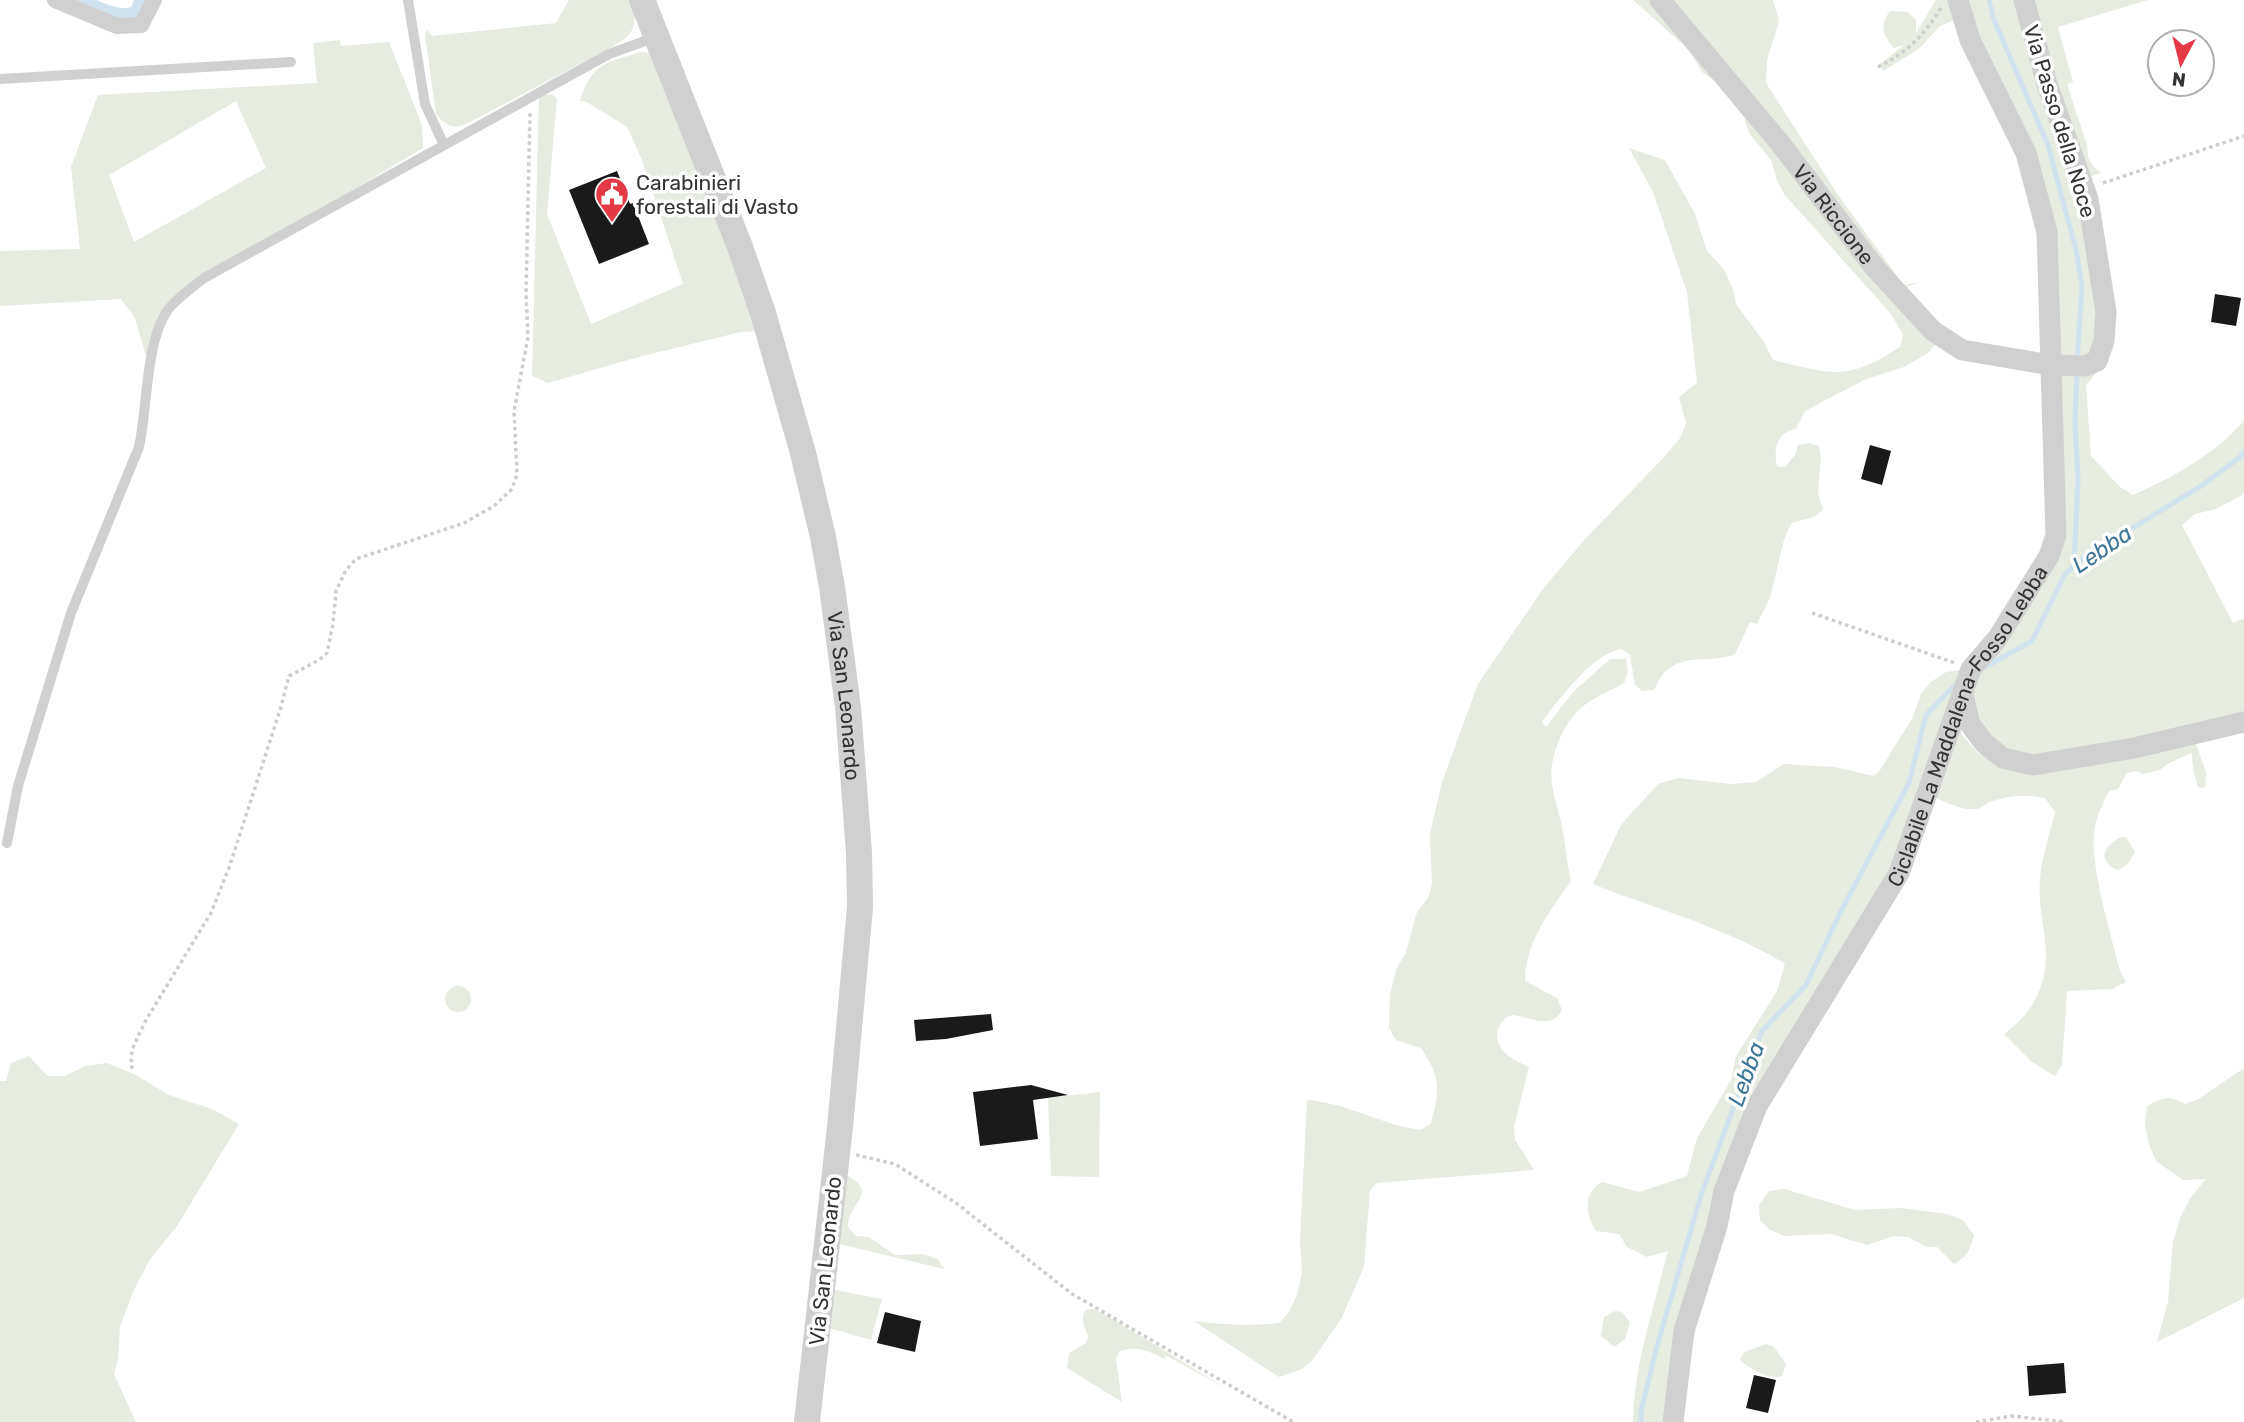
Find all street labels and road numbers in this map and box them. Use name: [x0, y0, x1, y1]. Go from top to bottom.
street label: Via Passo della Noce: [2019, 22, 2101, 220]
street label: Via Riccione: [1788, 159, 1880, 269]
street label: Ciclabile La Maddalena-Fosso Lebba: [1881, 561, 2053, 891]
street label: Via San Leonardo: [823, 610, 866, 781]
street label: Via San Leonardo: [804, 1175, 846, 1347]

